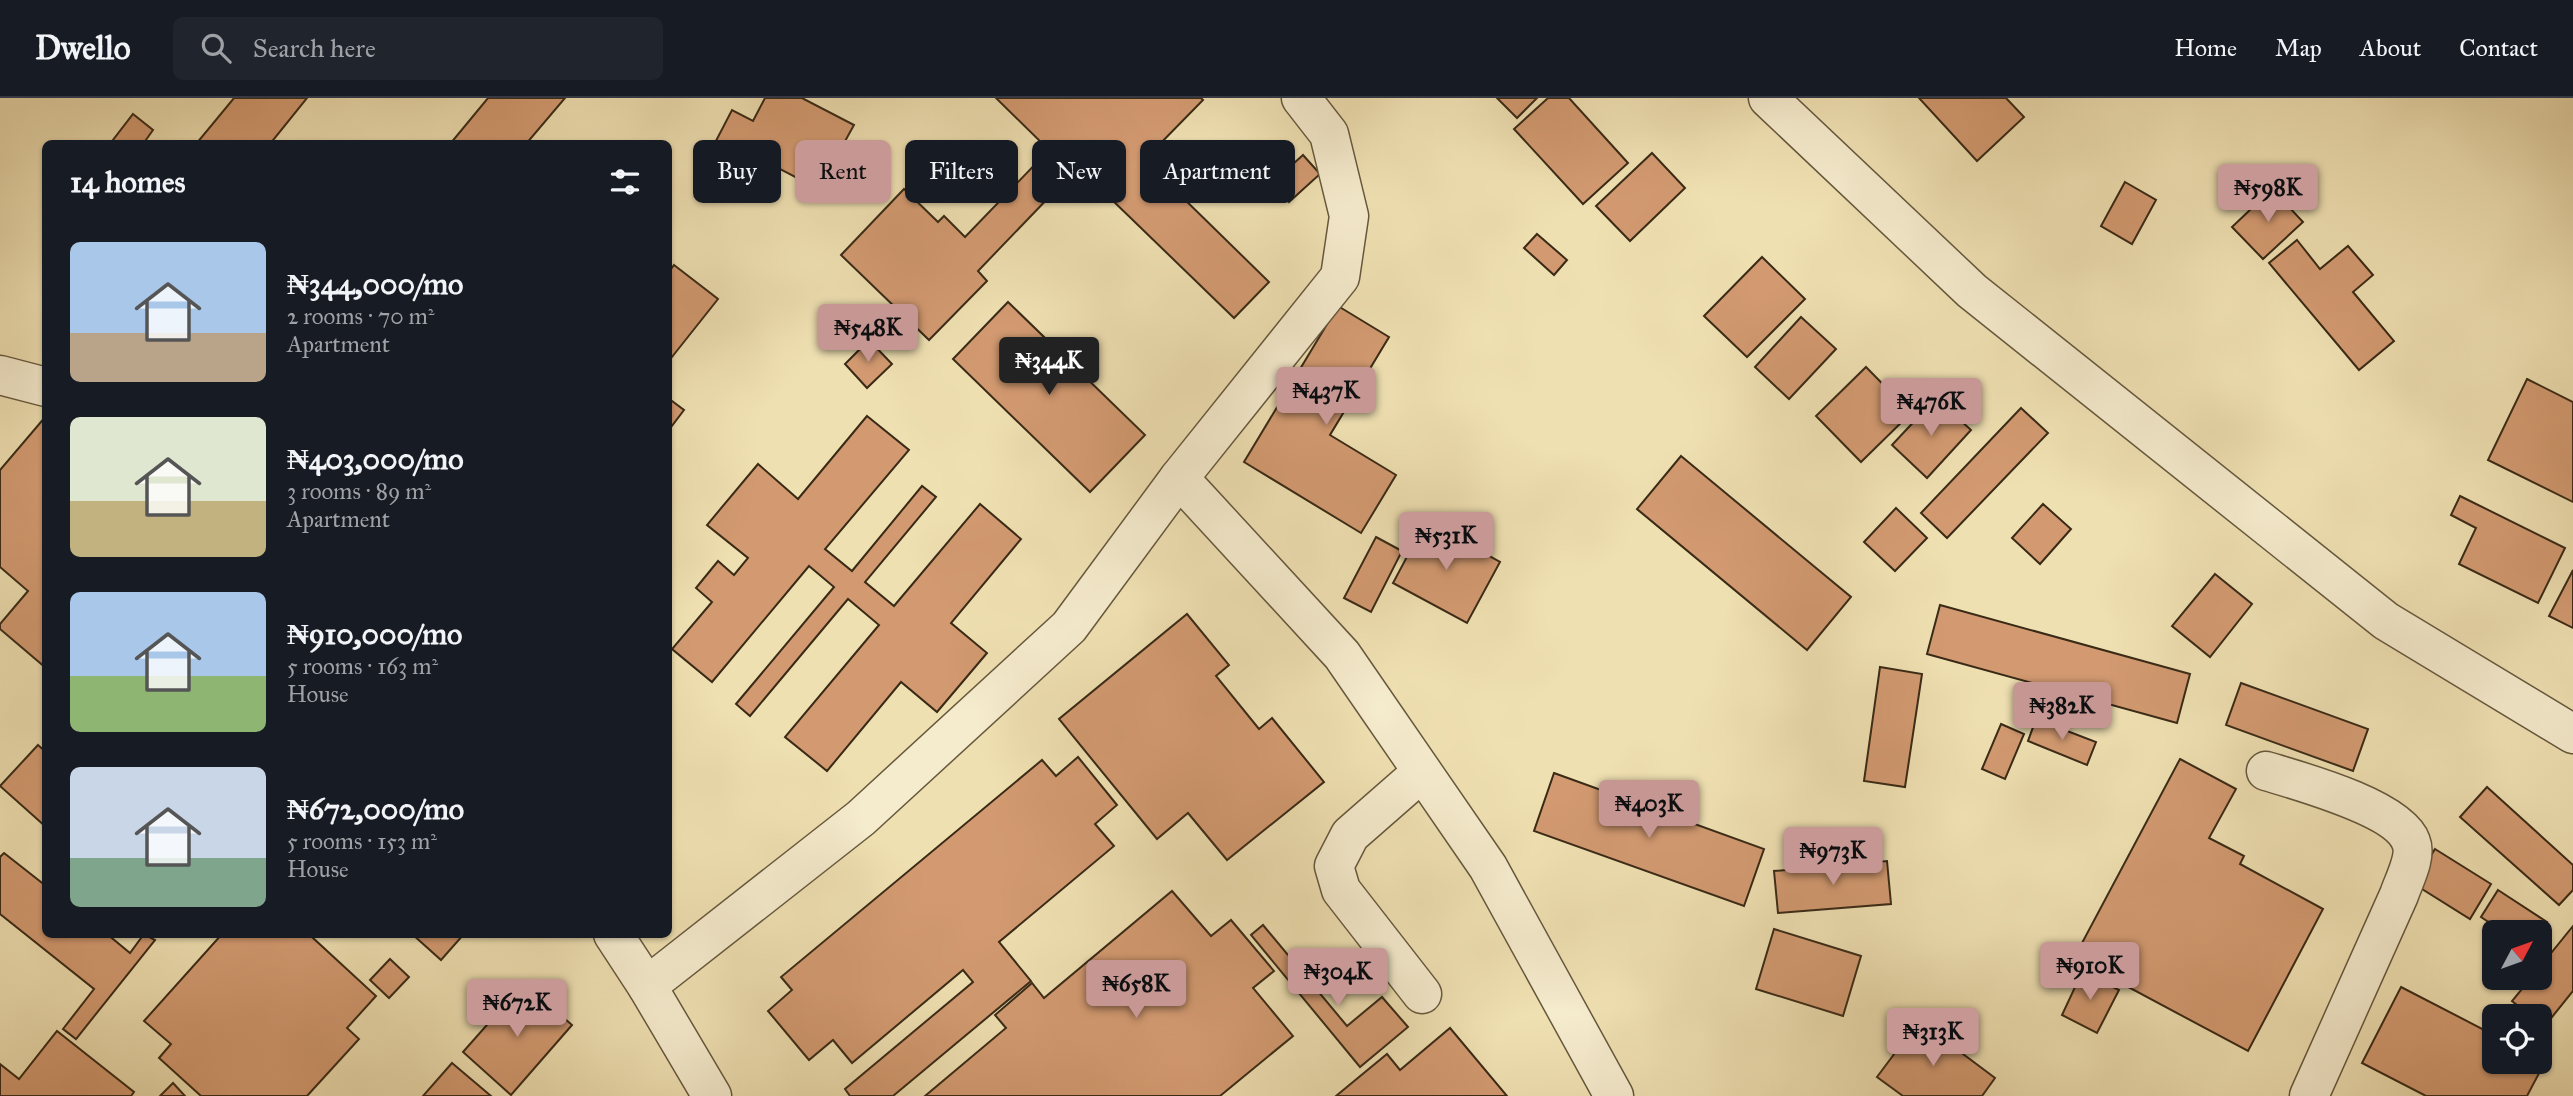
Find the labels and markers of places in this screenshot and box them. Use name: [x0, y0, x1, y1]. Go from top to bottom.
pin: ₦598K: [2219, 164, 2317, 224]
pin: ₦548K: [819, 304, 917, 364]
pin: ₦344K: [1000, 338, 1098, 397]
pin: ₦437K: [1277, 368, 1375, 427]
pin: ₦476K: [1882, 378, 1980, 438]
pin: ₦531K: [1397, 512, 1495, 572]
pin: ₦382K: [2013, 682, 2111, 742]
pin: ₦403K: [1600, 780, 1698, 840]
pin: ₦973K: [1784, 828, 1882, 887]
pin: ₦910K: [2041, 942, 2139, 1002]
pin: ₦304K: [1289, 948, 1387, 1008]
pin: ₦658K: [1087, 960, 1185, 1020]
pin: ₦672K: [468, 979, 566, 1039]
pin: ₦313K: [1884, 1009, 1982, 1068]

